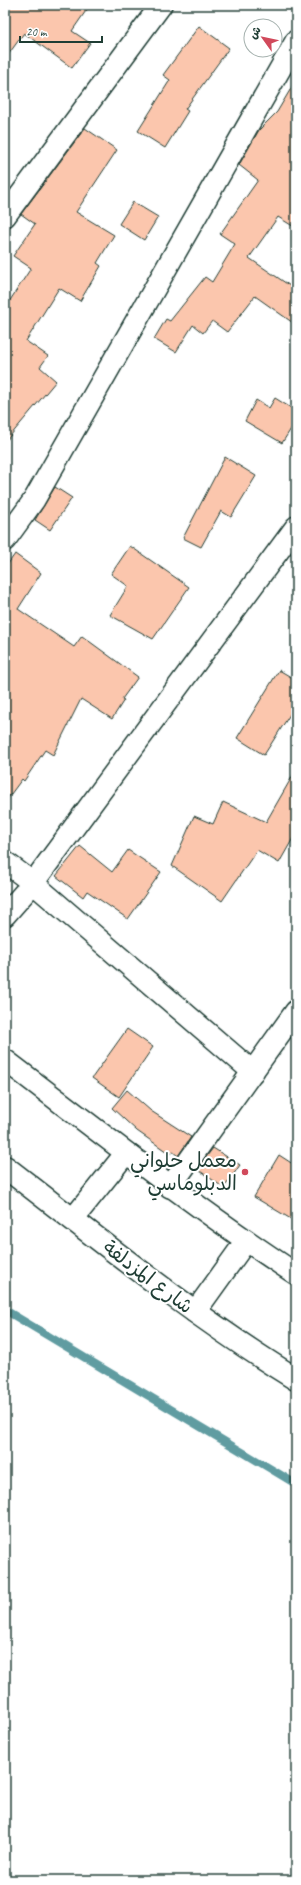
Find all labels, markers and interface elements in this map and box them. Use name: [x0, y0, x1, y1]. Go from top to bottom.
scale bar: [20, 18, 102, 44]
north arrow: [243, 18, 283, 58]
text: 20 m: [26, 24, 48, 40]
text: ش: [245, 24, 264, 41]
place label: معمل حلواني الدبلوماسي: [130, 1148, 237, 1201]
marker: معمل حلواني الدبلوماسي: [240, 1167, 250, 1177]
street label: شارع المزدلفة: [97, 1235, 198, 1320]

